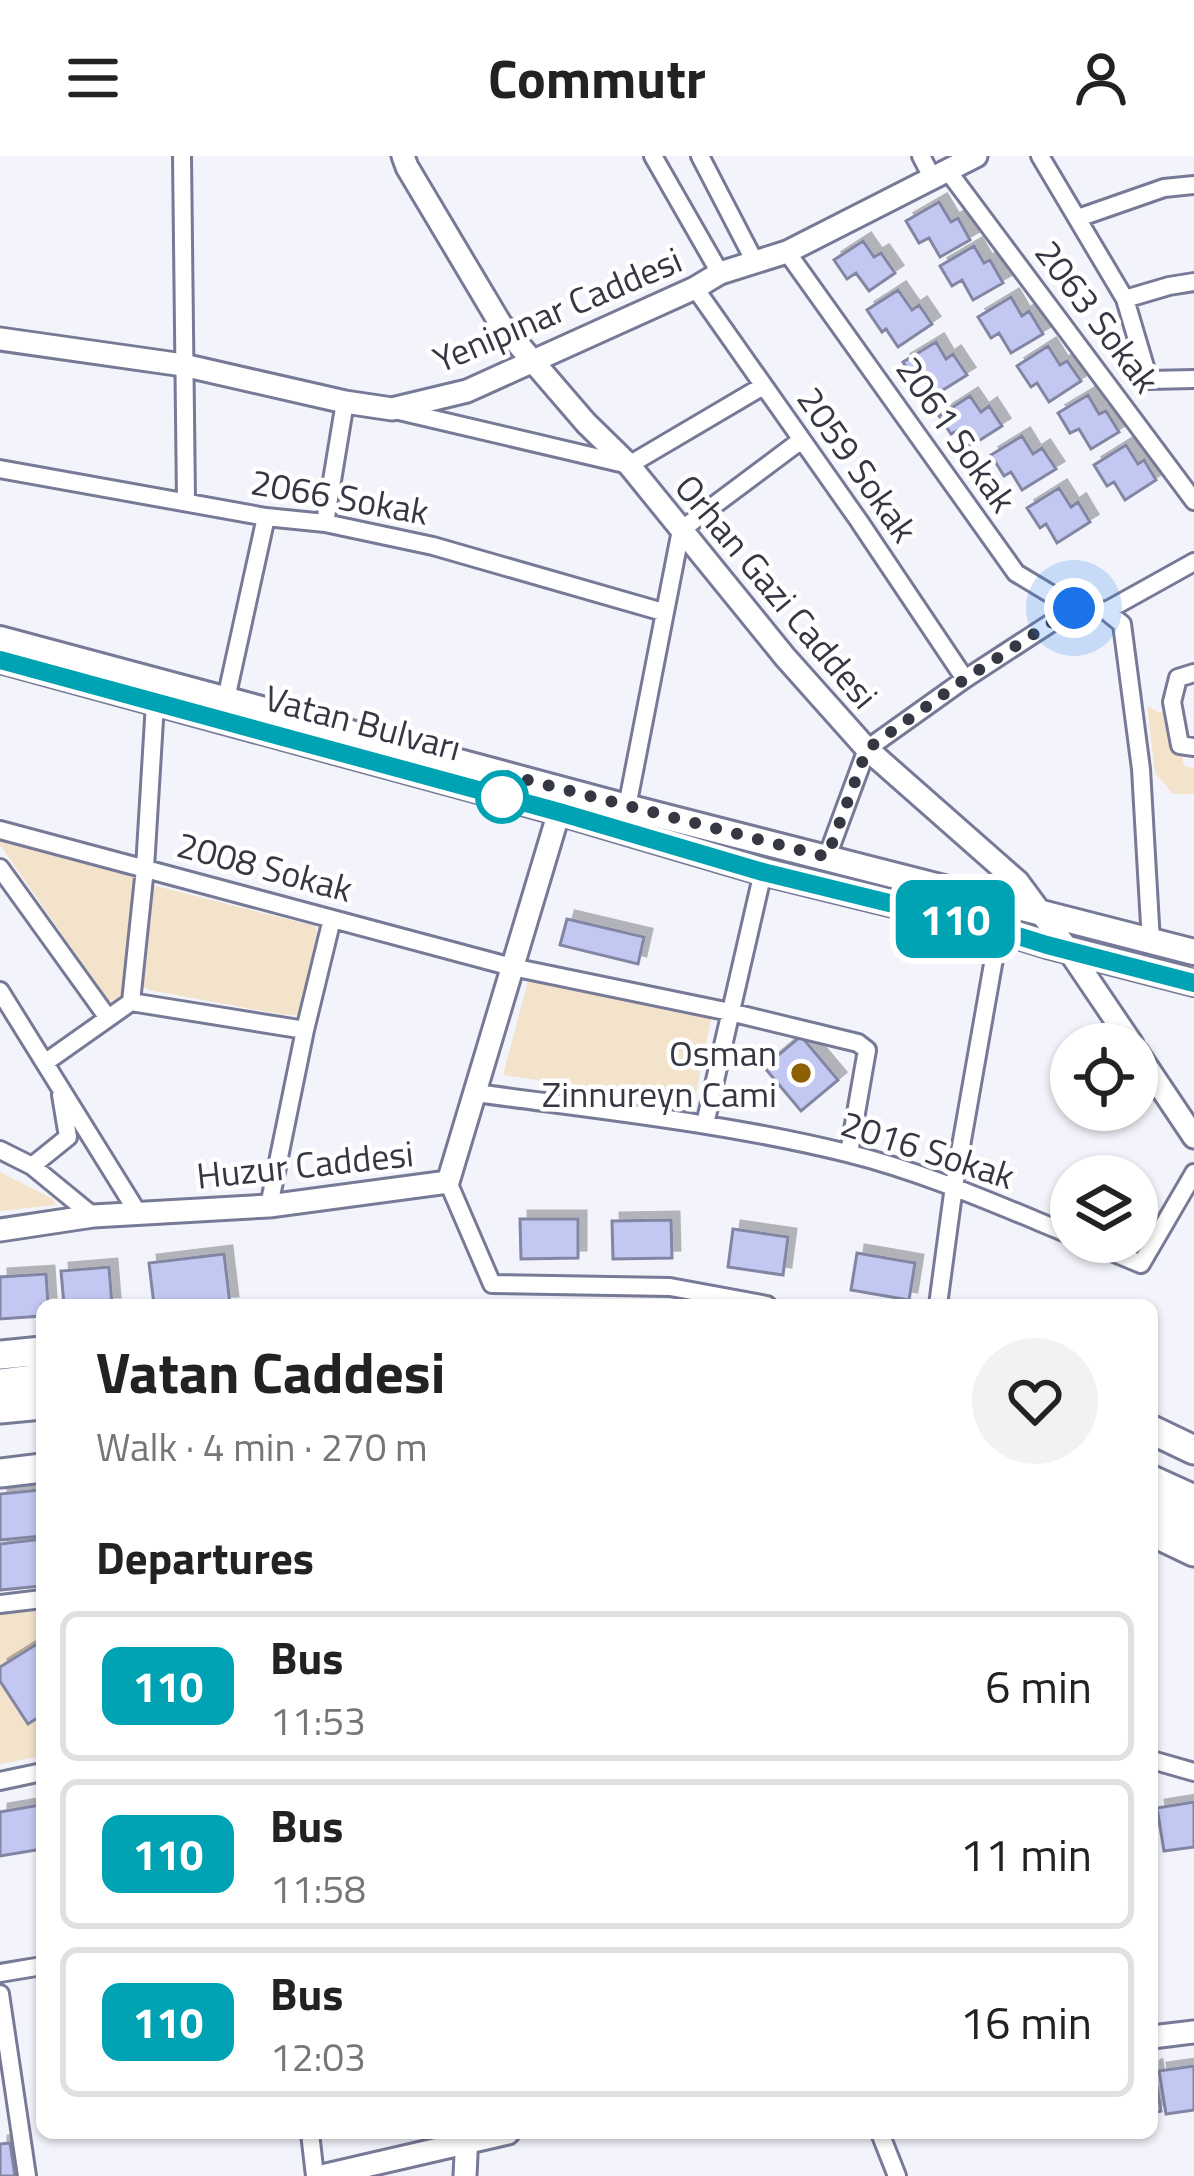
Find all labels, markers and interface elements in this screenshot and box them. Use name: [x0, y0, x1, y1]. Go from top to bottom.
text: Commutr: [488, 37, 706, 119]
icon: menu: [60, 45, 126, 111]
icon: person: [1068, 45, 1134, 111]
street label: 2063 Sokak: [1022, 228, 1174, 404]
street label: Yenipınar Caddesi: [424, 232, 690, 386]
street label: 2061 Sokak: [883, 345, 1031, 523]
street label: 2059 Sokak: [784, 375, 932, 553]
street label: 2066 Sokak: [247, 453, 433, 539]
street label: Orhan Gazi Caddesi: [662, 462, 892, 720]
your location: [1044, 578, 1104, 638]
street label: Vatan Bulvarı: [259, 669, 467, 775]
unlabelled marker: [477, 772, 527, 822]
street label: 2008 Sokak: [171, 816, 359, 916]
line badge: 110: [886, 880, 1024, 958]
text: 110: [920, 887, 990, 951]
map controls: [1050, 1023, 1158, 1263]
button: locate: [1050, 1023, 1158, 1131]
place label: Osman Zinnureyn Cami: [542, 1025, 777, 1121]
marker: Osman Zinnureyn Cami: [788, 1060, 814, 1086]
street label: 2016 Sokak: [834, 1095, 1022, 1203]
street label: Huzur Caddesi: [194, 1125, 416, 1203]
button: layers: [1050, 1155, 1158, 1263]
text: Vatan Caddesi: [96, 1328, 445, 1415]
button: heart: [972, 1338, 1098, 1464]
text: Walk · 4 min · 270 m: [96, 1417, 428, 1476]
text: Departures: [96, 1523, 314, 1591]
text: Bus: [270, 1623, 344, 1691]
text: 6 min: [985, 1652, 1092, 1720]
text: 110: [133, 1654, 203, 1718]
text: 11:53: [270, 1691, 366, 1750]
text: Bus: [270, 1791, 344, 1859]
text: 11 min: [960, 1820, 1092, 1888]
text: 110: [133, 1822, 203, 1886]
text: 11:58: [270, 1859, 366, 1918]
text: Bus: [270, 1959, 344, 2027]
text: 16 min: [960, 1988, 1092, 2056]
text: 110: [133, 1990, 203, 2054]
text: 12:03: [270, 2027, 366, 2086]

